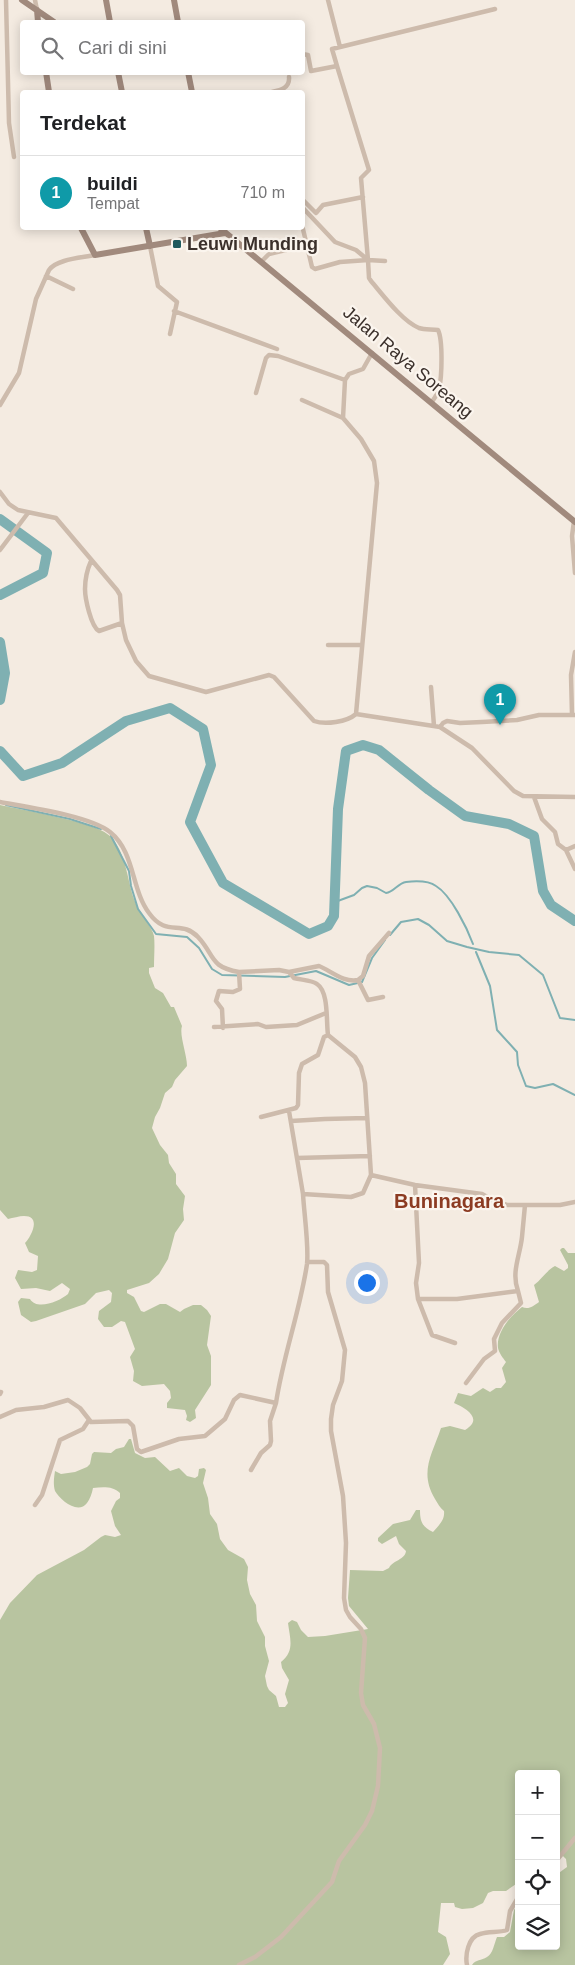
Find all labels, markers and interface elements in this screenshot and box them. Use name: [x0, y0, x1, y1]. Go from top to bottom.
search box: [20, 20, 305, 75]
icon: search: [38, 34, 66, 62]
text: Cari di sini: [78, 37, 167, 58]
text: Terdekat: [40, 111, 126, 134]
text: buildi: [87, 173, 138, 194]
text: 1: [52, 184, 60, 201]
text: 710 m: [241, 184, 285, 201]
text: Tempat: [87, 195, 139, 212]
place label: Leuwi Munding: [187, 234, 318, 254]
marker: Leuwi Munding: [171, 238, 183, 250]
street label: Jalan Raya Soreang: [339, 302, 477, 422]
pin: 1: [484, 684, 516, 725]
district label: Buninagara: [394, 1190, 505, 1212]
your location: [354, 1270, 380, 1296]
map controls: [515, 1770, 560, 1950]
button: +: [515, 1770, 560, 1815]
button: −: [515, 1815, 560, 1860]
button: locate: [515, 1860, 560, 1905]
button: layers: [515, 1905, 560, 1950]

